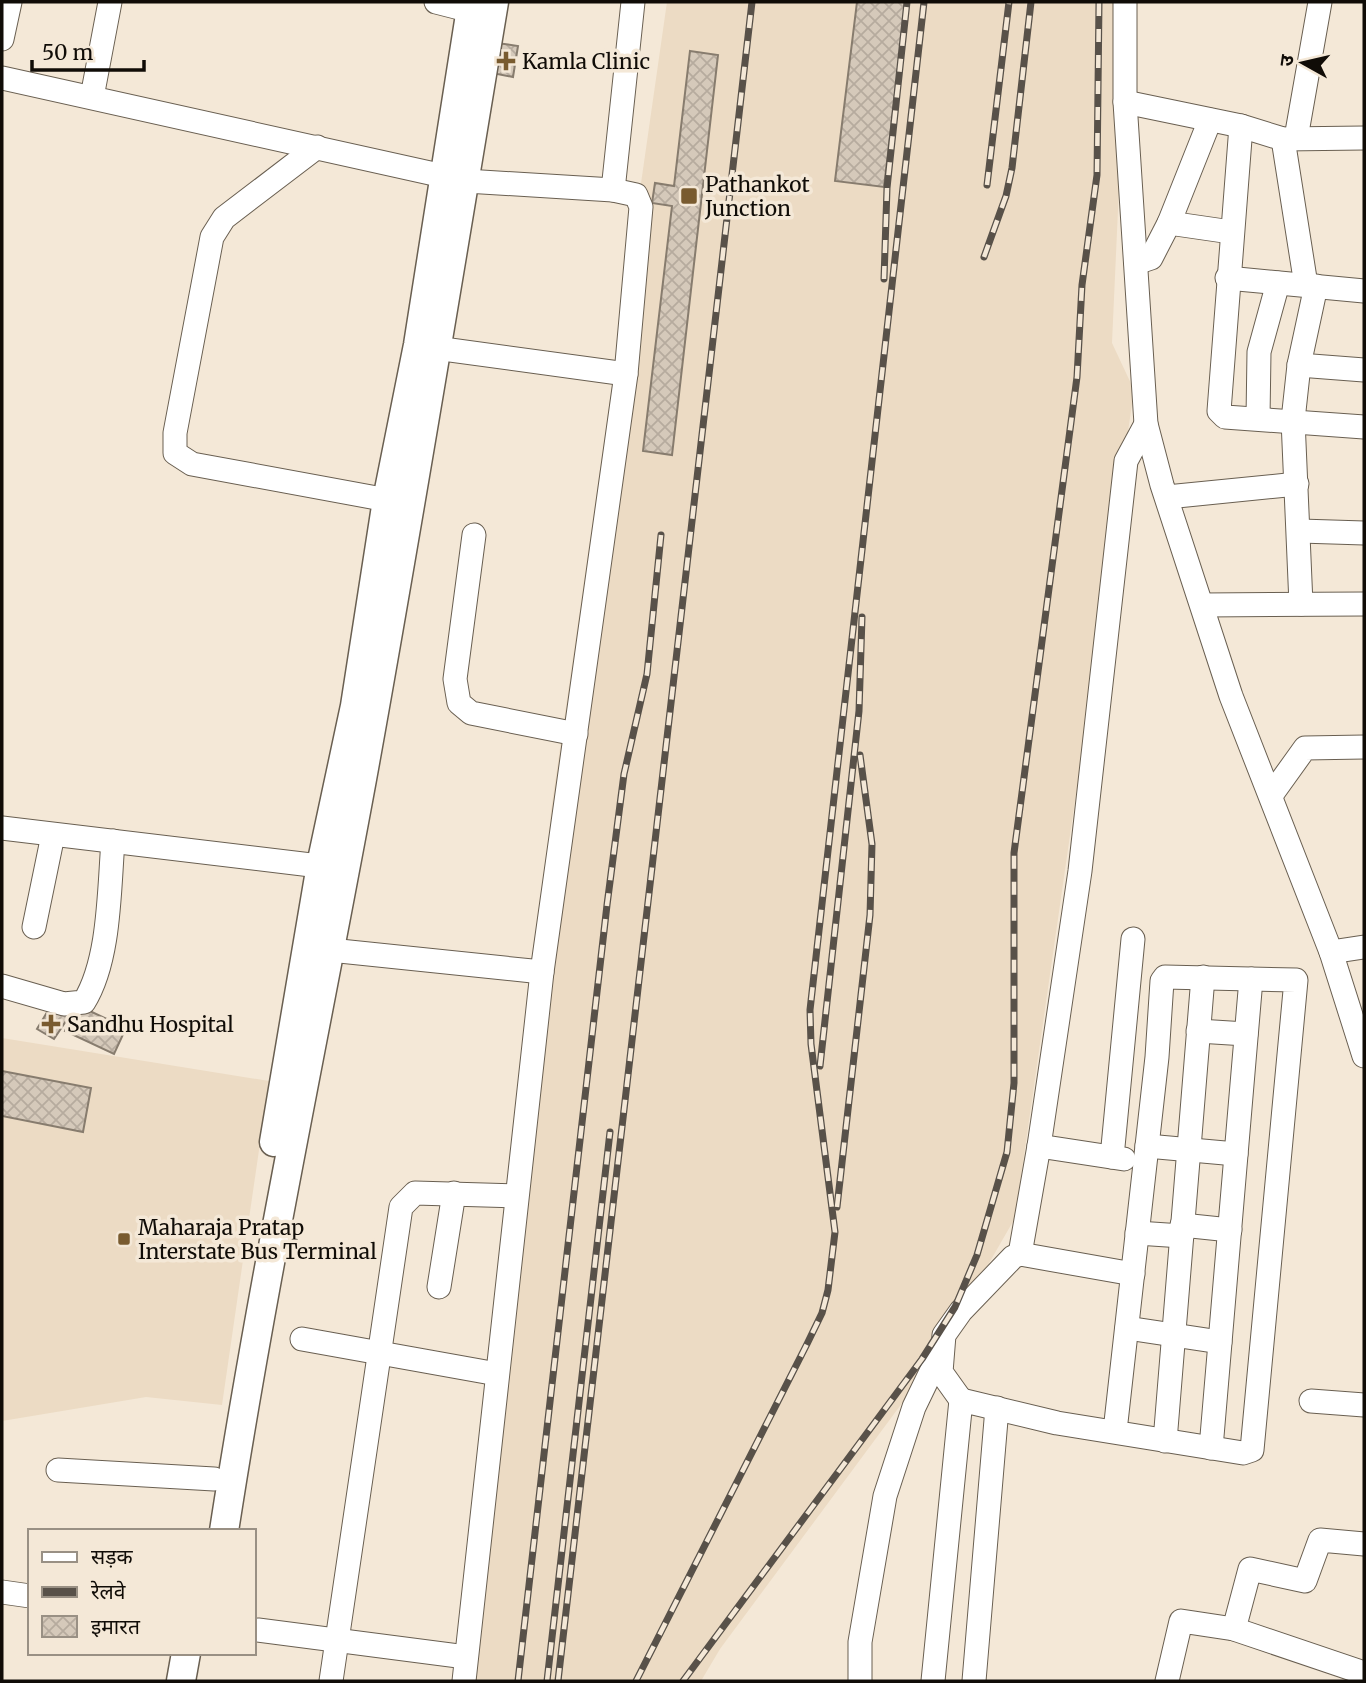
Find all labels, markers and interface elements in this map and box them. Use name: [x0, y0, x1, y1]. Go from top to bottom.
scale bar: [32, 28, 144, 72]
north arrow: [1268, 28, 1338, 98]
text: 50 m: [42, 39, 93, 66]
place label: Kamla Clinic: [522, 48, 650, 75]
marker: Kamla Clinic: [496, 51, 516, 71]
text: उ: [1274, 53, 1299, 68]
place label: Pathankot Junction: [704, 171, 810, 222]
marker: Pathankot Junction: [679, 186, 699, 206]
place label: Sandhu Hospital: [67, 1011, 234, 1038]
marker: Sandhu Hospital: [41, 1014, 61, 1034]
place label: Maharaja Pratap Interstate Bus Terminal: [138, 1214, 377, 1265]
marker: Maharaja Pratap Interstate Bus Terminal: [116, 1231, 132, 1247]
legend: [28, 1529, 256, 1655]
text: सड़क: [91, 1543, 133, 1570]
text: रेलवे: [90, 1578, 126, 1605]
text: इमारत: [91, 1613, 141, 1640]

